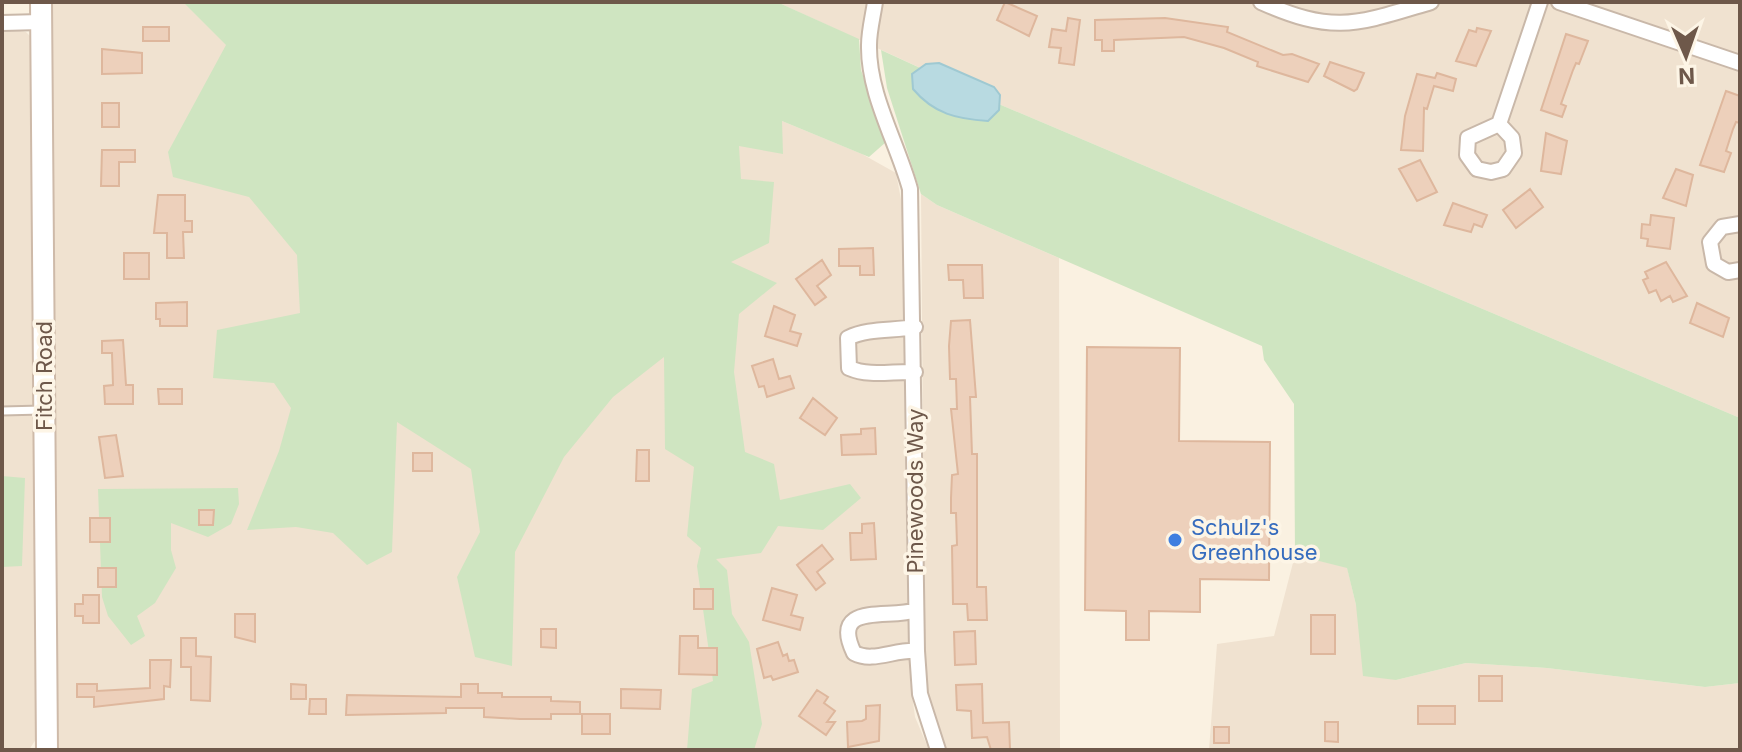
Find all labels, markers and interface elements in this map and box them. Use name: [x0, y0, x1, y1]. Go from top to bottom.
north arrow: [1646, 16, 1726, 96]
text: N: [1678, 63, 1696, 89]
street label: Fitch Road: [31, 321, 57, 431]
street label: Pinewoods Way: [902, 408, 928, 574]
place label: Schulz's Greenhouse: [1191, 514, 1318, 565]
marker: Schulz's Greenhouse: [1166, 531, 1184, 549]

